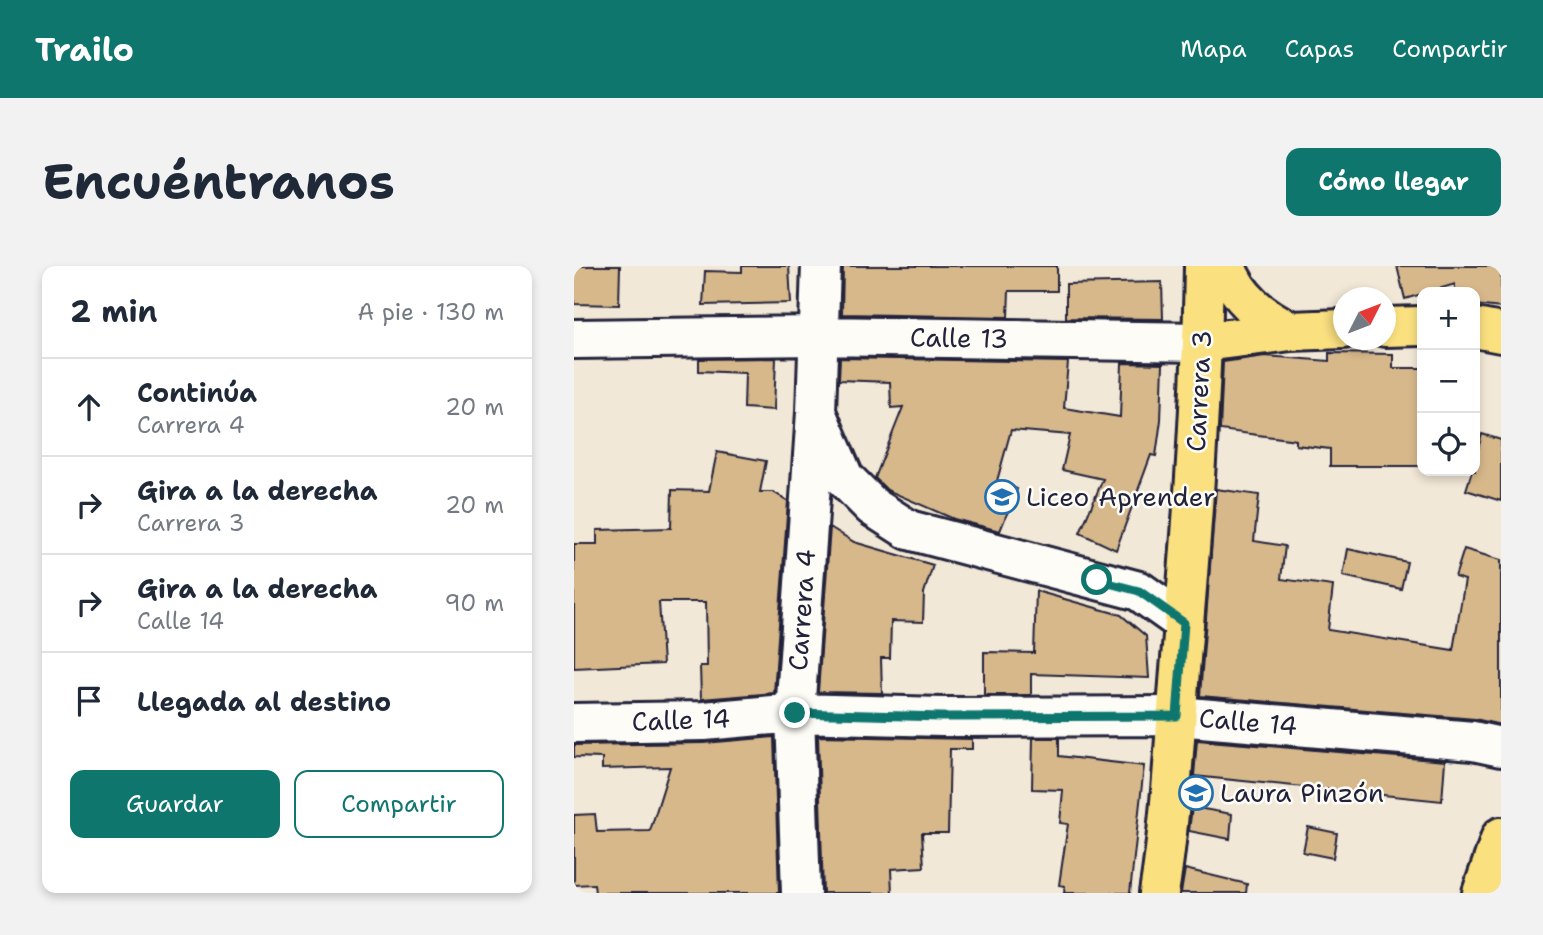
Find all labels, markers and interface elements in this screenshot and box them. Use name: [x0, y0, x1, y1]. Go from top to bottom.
text: Trailo: [35, 27, 134, 72]
text: Mapa: [1180, 33, 1247, 65]
text: Capas: [1285, 33, 1354, 65]
text: Compartir: [1392, 33, 1508, 65]
button: Cómo llegar: [1286, 148, 1501, 216]
text: Encuéntranos: [42, 149, 395, 215]
north arrow: [1333, 287, 1396, 350]
map controls: [1417, 287, 1480, 476]
button: +: [1417, 287, 1480, 350]
text: 2 min: [70, 291, 157, 332]
text: A pie · 130 m: [357, 297, 504, 327]
street label: Calle 13: [909, 319, 1009, 356]
street label: Carrera 3: [1178, 329, 1219, 453]
button: −: [1417, 350, 1480, 413]
text: Continúa: [137, 375, 257, 410]
icon: ahead: [70, 388, 108, 426]
text: 20 m: [445, 392, 504, 422]
text: Carrera 4: [137, 410, 245, 440]
button: locate: [1417, 413, 1480, 476]
text: Gira a la derecha: [137, 473, 378, 508]
school or university icon: Liceo Aprender: [983, 478, 1021, 516]
place label: Liceo Aprender: [1026, 479, 1215, 514]
icon: right: [70, 486, 108, 524]
text: 20 m: [445, 490, 504, 520]
text: Carrera 3: [137, 508, 245, 538]
street label: Carrera 4: [780, 548, 823, 672]
route start: [1081, 564, 1112, 595]
text: Gira a la derecha: [137, 571, 378, 606]
icon: right: [70, 584, 108, 622]
text: 90 m: [444, 588, 504, 618]
text: Calle 14: [137, 606, 224, 636]
icon: arrive: [70, 682, 108, 720]
text: Llegada al destino: [137, 684, 391, 719]
route end: [779, 697, 810, 728]
street label: Calle 14: [631, 700, 731, 739]
street label: Calle 14: [1197, 700, 1299, 743]
button: Guardar: [70, 770, 280, 838]
button: Compartir: [294, 770, 504, 838]
school or university icon: Laura Pinzón: [1177, 774, 1215, 812]
place label: Laura Pinzón: [1220, 775, 1384, 810]

